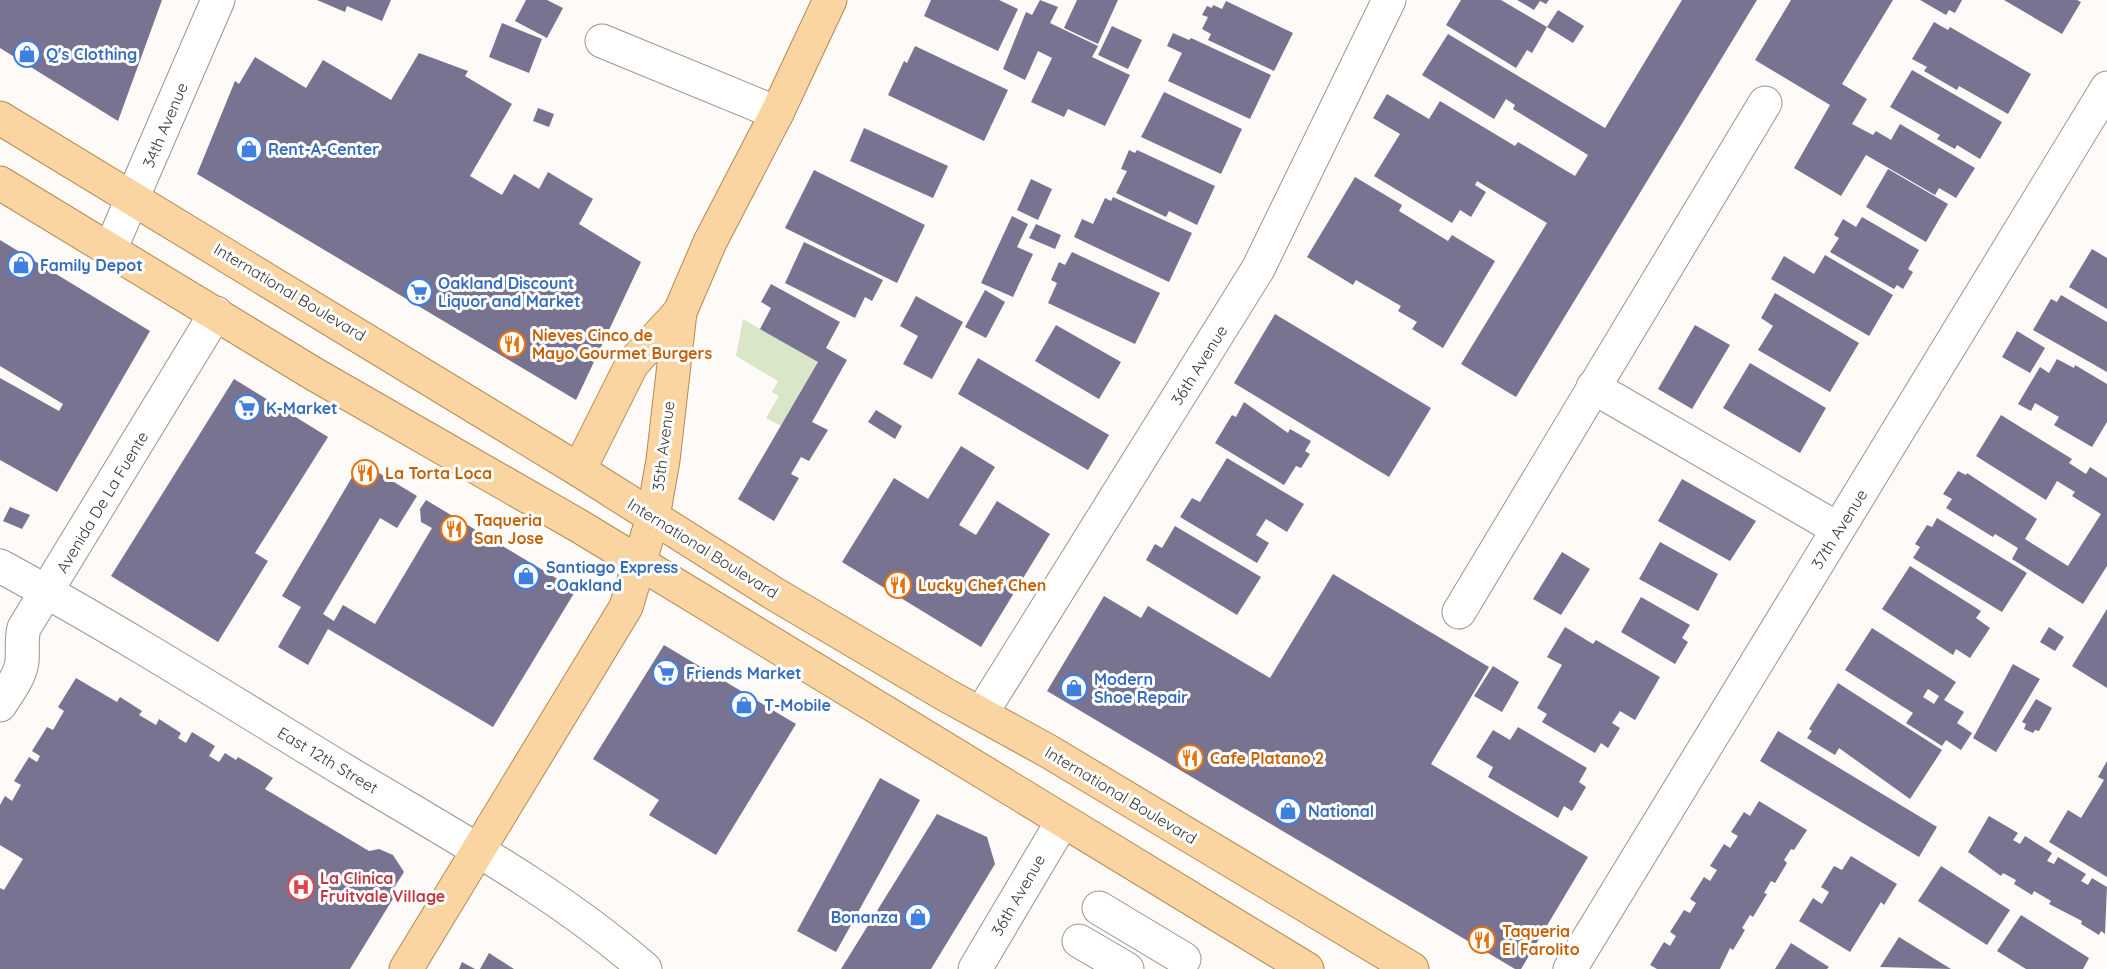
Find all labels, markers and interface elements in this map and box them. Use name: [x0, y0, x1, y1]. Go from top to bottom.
shop icon: Q's Clothing: [12, 39, 42, 69]
place label: Q's Clothing: [46, 44, 137, 64]
street label: 34th Avenue: [138, 79, 192, 171]
shop icon: Rent-A-Center: [234, 134, 264, 164]
place label: Rent-A-Center: [268, 139, 379, 159]
street label: International Boulevard: [210, 239, 370, 345]
shop icon: Family Depot: [6, 250, 36, 280]
place label: Family Depot: [40, 255, 143, 275]
place label: Oakland Discount Liquor and Market: [438, 273, 581, 311]
supermarket icon: Oakland Discount Liquor and Market: [404, 277, 434, 307]
street label: 36th Avenue: [1167, 321, 1231, 409]
place label: Nieves Cinco de Mayo Gourmet Burgers: [532, 325, 712, 363]
restaurant icon: Nieves Cinco de Mayo Gourmet Burgers: [497, 329, 527, 359]
supermarket icon: K-Market: [232, 393, 262, 423]
place label: K-Market: [266, 398, 338, 418]
street label: 35th Avenue: [648, 400, 678, 492]
street label: Avenida De La Fuente: [52, 427, 152, 577]
restaurant icon: La Torta Loca: [350, 458, 380, 488]
place label: La Torta Loca: [385, 463, 492, 483]
street label: 37th Avenue: [1807, 485, 1871, 573]
street label: International Boulevard: [624, 494, 782, 602]
place label: Taqueria San Jose: [474, 510, 544, 548]
restaurant icon: Taqueria San Jose: [439, 514, 469, 544]
place label: Santiago Express - Oakland: [546, 557, 679, 595]
shop icon: Santiago Express - Oakland: [511, 561, 541, 591]
restaurant icon: Lucky Chef Chen: [883, 570, 913, 600]
place label: Lucky Chef Chen: [918, 575, 1046, 595]
supermarket icon: Friends Market: [651, 658, 681, 688]
place label: Friends Market: [686, 663, 802, 683]
place label: Modern Shoe Repair: [1094, 669, 1188, 707]
shop icon: Modern Shoe Repair: [1059, 673, 1089, 703]
shop icon: T-Mobile: [729, 690, 759, 720]
place label: T-Mobile: [764, 695, 831, 715]
street label: East 12th Street: [274, 722, 382, 798]
street label: International Boulevard: [1041, 742, 1201, 848]
restaurant icon: Cafe Platano 2: [1175, 743, 1205, 773]
place label: Cafe Platano 2: [1210, 748, 1324, 768]
shop icon: National: [1273, 796, 1303, 826]
place label: National: [1308, 801, 1374, 821]
street label: 36th Avenue: [987, 851, 1049, 939]
place label: La Clinica Fruitvale Village: [320, 868, 445, 906]
hospital icon: La Clinica Fruitvale Village: [286, 872, 316, 902]
shop icon: Bonanza: [903, 902, 933, 932]
place label: Bonanza: [831, 907, 898, 927]
place label: Taqueria El Farolito: [1502, 921, 1580, 959]
restaurant icon: Taqueria El Farolito: [1467, 925, 1497, 955]

